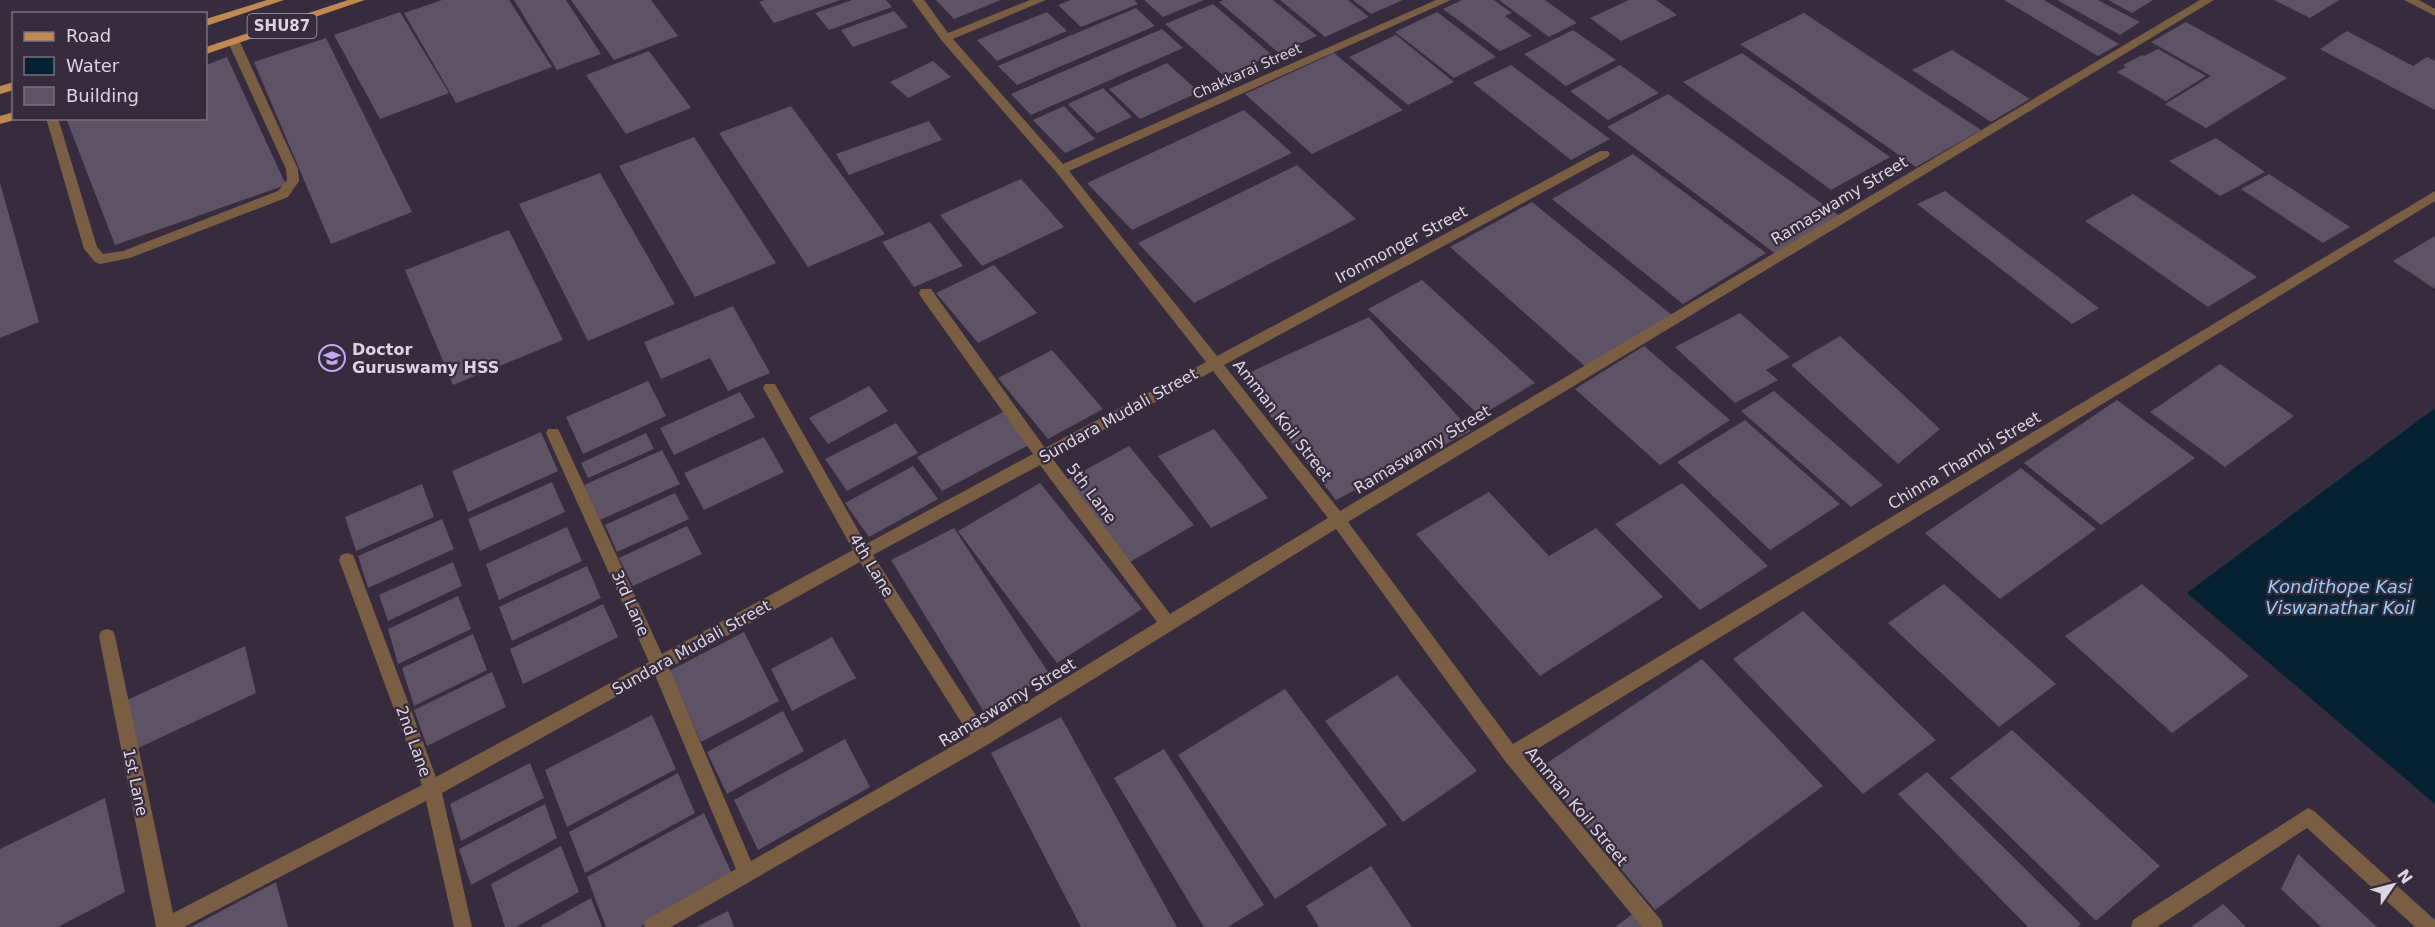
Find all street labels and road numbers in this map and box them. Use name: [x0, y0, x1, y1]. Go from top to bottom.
road number: SHU87: [248, 14, 316, 38]
street label: Chakkarai Street: [1190, 40, 1304, 102]
street label: Ramaswamy Street: [1768, 152, 1911, 249]
street label: Ironmonger Street: [1332, 202, 1470, 287]
street label: Amman Koil Street: [1229, 356, 1336, 485]
street label: Sundara Mudali Street: [1036, 364, 1201, 467]
street label: Ramaswamy Street: [1351, 401, 1494, 498]
street label: Chinna Thambi Street: [1885, 407, 2044, 514]
street label: 5th Lane: [1063, 459, 1120, 527]
street label: 4th Lane: [845, 530, 898, 600]
street label: 3rd Lane: [608, 567, 654, 639]
street label: Sundara Mudali Street: [609, 596, 774, 699]
street label: Ramaswamy Street: [936, 654, 1079, 751]
street label: 2nd Lane: [392, 703, 435, 779]
street label: Amman Koil Street: [1521, 743, 1632, 870]
street label: 1st Lane: [119, 747, 152, 818]

